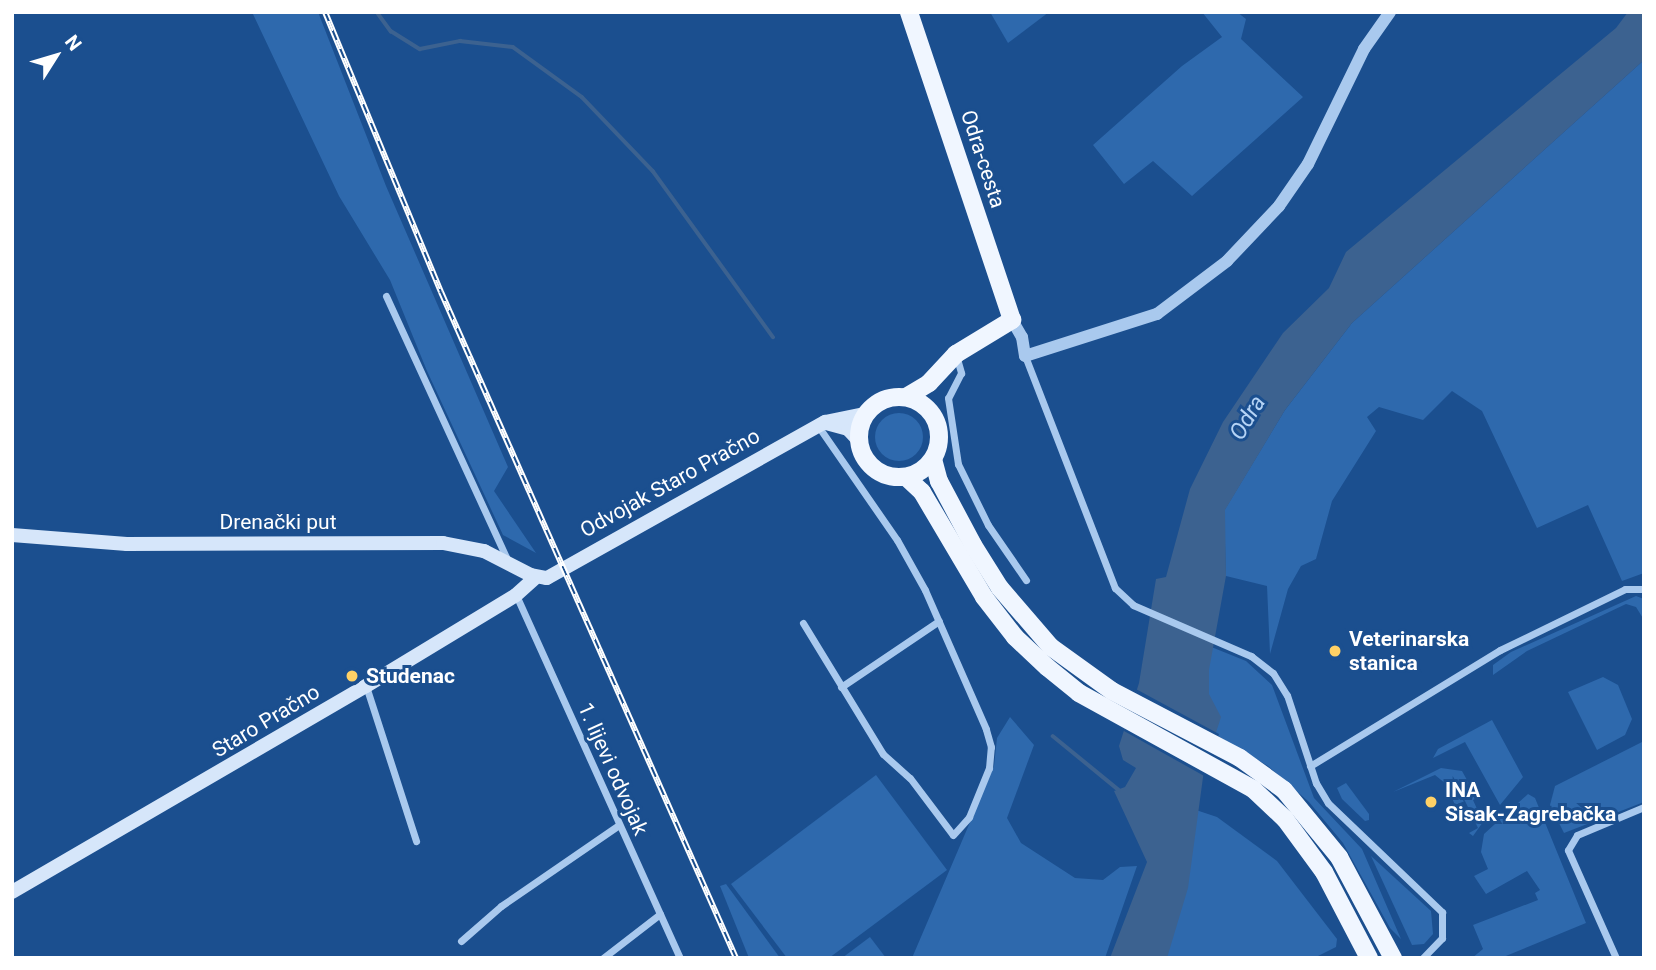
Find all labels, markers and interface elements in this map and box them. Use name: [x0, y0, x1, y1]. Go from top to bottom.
north arrow: [21, 21, 91, 91]
text: N: [60, 31, 86, 55]
street label: Odra-cesta: [955, 107, 1011, 211]
water label: Odra: [1224, 391, 1272, 445]
street label: Odvojak Staro Pračno: [576, 423, 764, 543]
street label: Drenački put: [219, 509, 337, 535]
place label: Veterinarska stanica: [1349, 626, 1469, 676]
marker: Veterinarska stanica: [1327, 643, 1343, 659]
place label: Studenac: [366, 663, 455, 689]
marker: Studenac: [344, 668, 360, 684]
street label: Staro Pračno: [208, 679, 324, 763]
street label: 1. lijevi odvojak: [573, 699, 653, 839]
place label: INA Sisak-Zagrebačka: [1445, 777, 1616, 827]
marker: INA Sisak-Zagrebačka: [1423, 794, 1439, 810]

